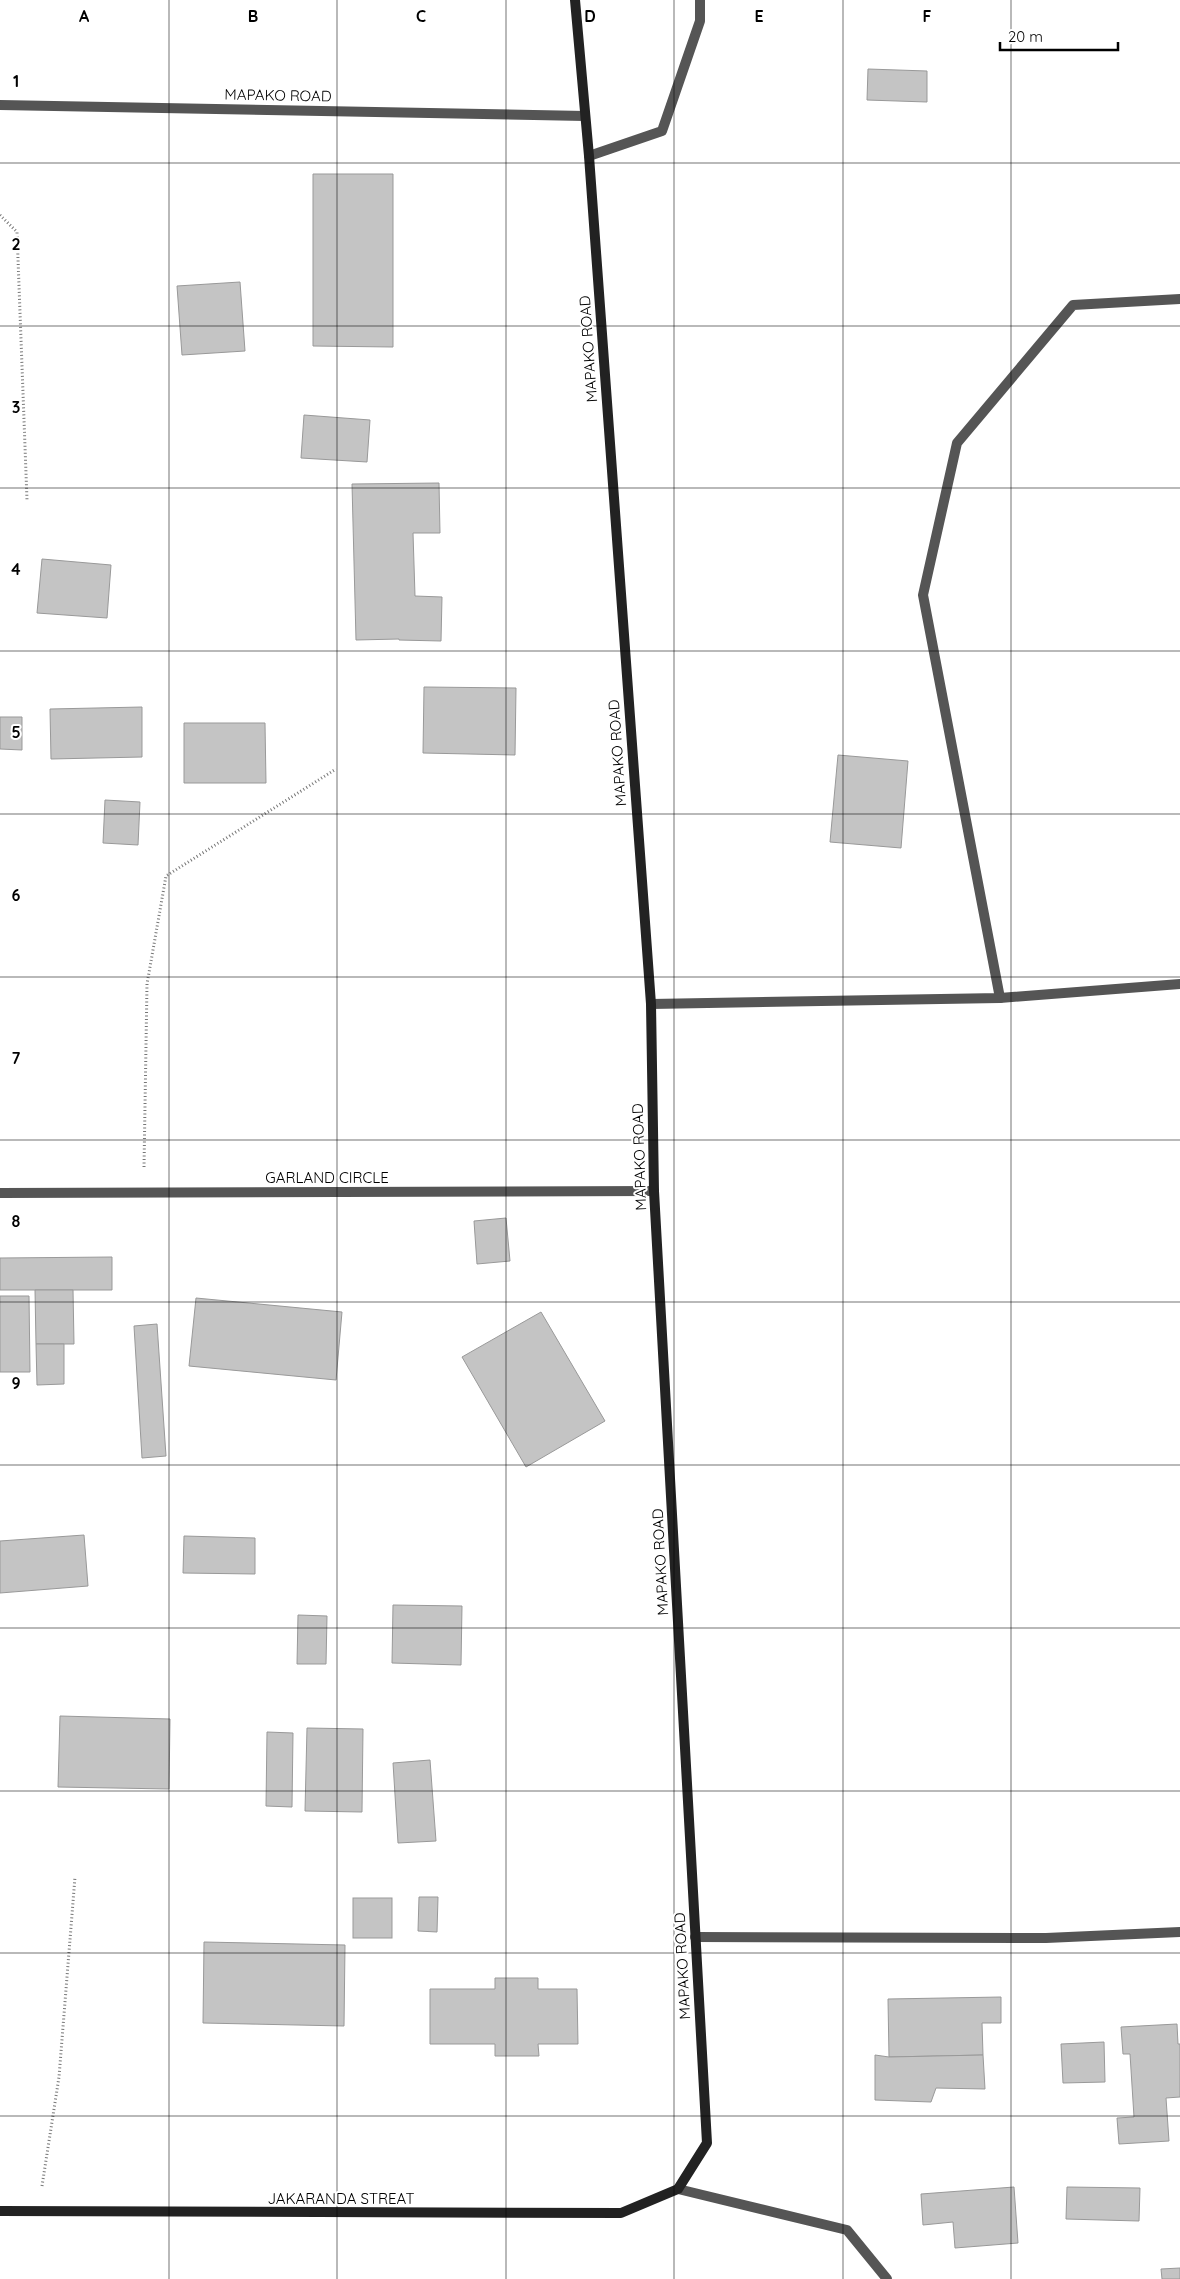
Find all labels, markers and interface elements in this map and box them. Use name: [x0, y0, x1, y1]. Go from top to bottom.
text: A: [79, 6, 90, 26]
text: B: [248, 6, 258, 26]
text: C: [416, 6, 426, 26]
text: D: [584, 6, 596, 26]
text: E: [754, 6, 764, 26]
text: F: [923, 6, 932, 26]
scale bar: [1000, 20, 1118, 52]
text: 20 m: [1008, 27, 1043, 46]
text: 1: [13, 71, 19, 91]
street label: MAPAKO ROAD: [224, 85, 332, 105]
text: 2: [11, 234, 21, 254]
street label: MAPAKO ROAD: [575, 295, 601, 403]
text: 3: [12, 397, 20, 417]
text: 4: [11, 559, 21, 579]
street label: MAPAKO ROAD: [604, 699, 630, 807]
text: 5: [11, 722, 21, 742]
text: 6: [12, 885, 21, 905]
text: 7: [12, 1048, 21, 1068]
street label: MAPAKO ROAD: [628, 1103, 650, 1211]
street label: GARLAND CIRCLE: [265, 1168, 389, 1187]
text: 8: [12, 1211, 21, 1231]
text: 9: [11, 1373, 21, 1393]
street label: MAPAKO ROAD: [648, 1508, 672, 1616]
street label: MAPAKO ROAD: [670, 1912, 694, 2020]
street label: JAKARANDA STREAT: [267, 2189, 415, 2208]

